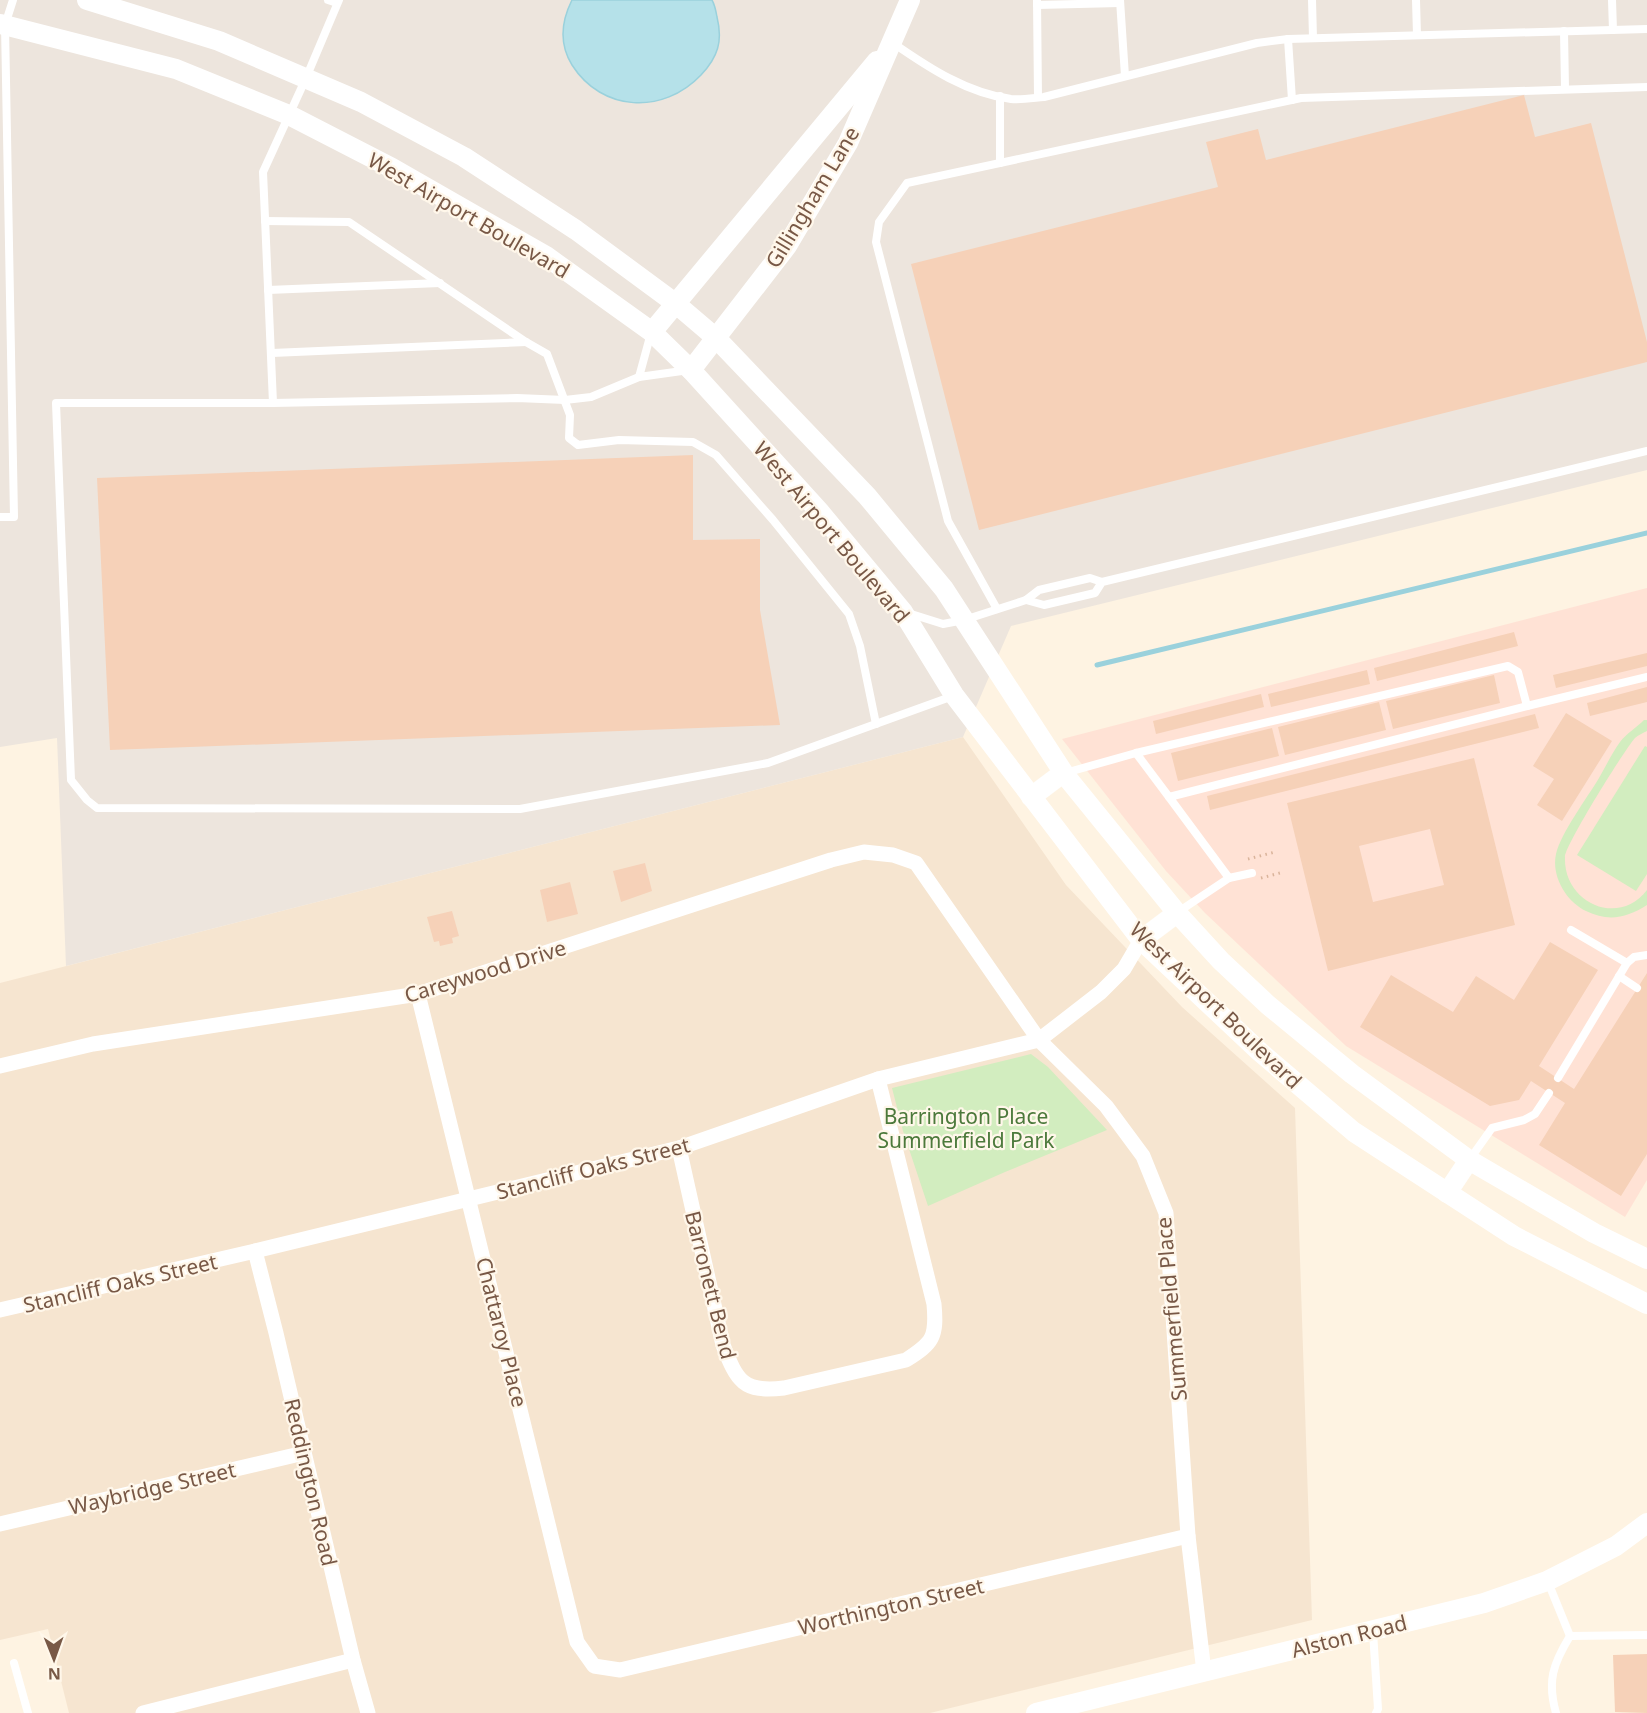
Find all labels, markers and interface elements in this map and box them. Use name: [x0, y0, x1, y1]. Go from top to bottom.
street label: Gillingham Lane: [759, 121, 865, 273]
street label: West Airport Boulevard: [363, 146, 575, 284]
street label: West Airport Boulevard: [748, 435, 916, 629]
street label: West Airport Boulevard: [1124, 915, 1308, 1095]
street label: Careywood Drive: [401, 933, 569, 1009]
park label: Barrington Place Summerfield Park: [878, 1102, 1055, 1154]
street label: Stancliff Oaks Street: [493, 1130, 693, 1206]
street label: Barronett Bend: [679, 1208, 743, 1362]
street label: Summerfield Place: [1149, 1216, 1193, 1402]
street label: Stancliff Oaks Street: [20, 1247, 220, 1319]
street label: Chattaroy Place: [470, 1254, 534, 1410]
street label: Reddington Road: [278, 1395, 344, 1569]
street label: Waybridge Street: [66, 1455, 239, 1521]
street label: Worthington Street: [795, 1571, 987, 1641]
street label: Alston Road: [1288, 1608, 1410, 1664]
north arrow: [24, 1629, 84, 1689]
text: N: [48, 1663, 61, 1685]

